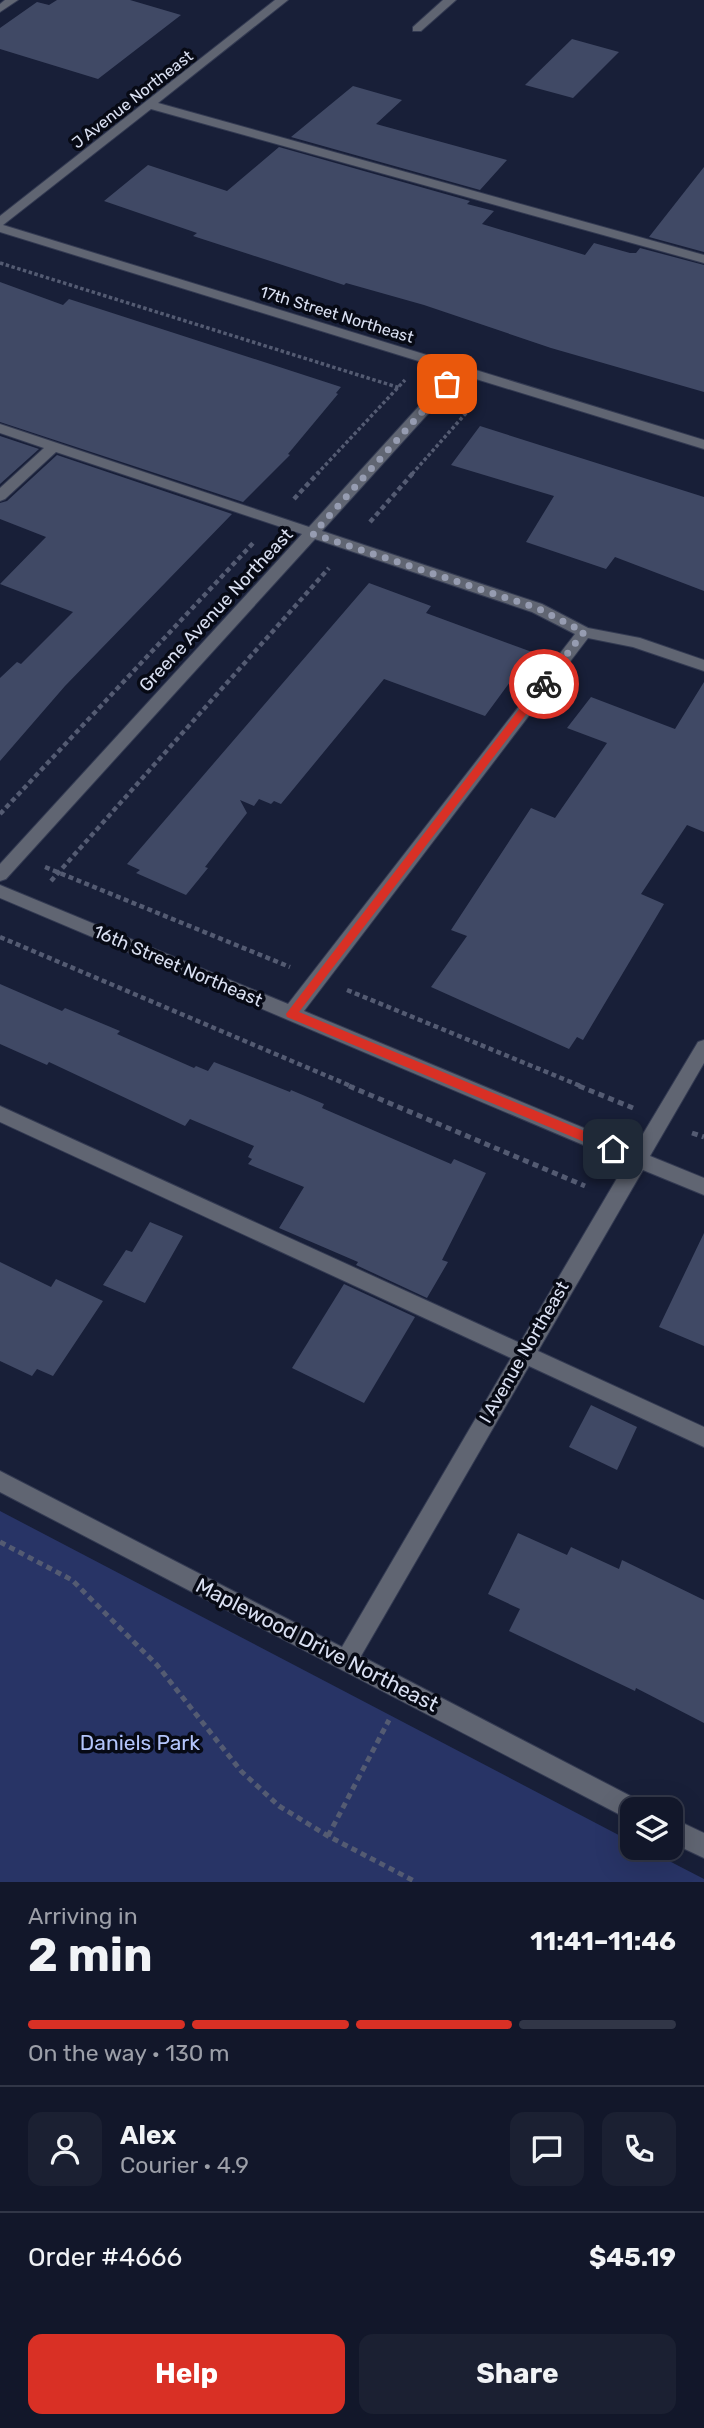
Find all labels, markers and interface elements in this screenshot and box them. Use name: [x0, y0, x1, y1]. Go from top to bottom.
street label: J Avenue Northeast: [68, 46, 197, 152]
street label: 17th Street Northeast: [258, 282, 416, 347]
pin: [417, 354, 477, 414]
icon: bag: [428, 365, 466, 403]
street label: Greene Avenue Northeast: [135, 524, 297, 696]
courier: [509, 649, 579, 719]
icon: bike: [525, 665, 563, 703]
street label: 16th Street Northeast: [90, 920, 266, 1012]
pin: [583, 1119, 643, 1179]
icon: home: [594, 1130, 632, 1168]
street label: I Avenue Northeast: [474, 1277, 574, 1427]
street label: Maplewood Drive Northeast: [192, 1572, 443, 1717]
park label: Daniels Park: [80, 1730, 200, 1755]
map controls: [620, 1797, 683, 1860]
button: layers: [620, 1797, 683, 1860]
text: Arriving in: [28, 1902, 138, 1930]
text: 11:41–11:46: [530, 1926, 676, 1957]
text: 2 min: [28, 1928, 153, 1983]
text: On the way · 130 m: [28, 2039, 229, 2067]
button: person: [28, 2112, 102, 2186]
button: chat: [510, 2112, 584, 2186]
button: phone: [602, 2112, 676, 2186]
text: Alex: [120, 2120, 176, 2151]
text: Courier · 4.9: [120, 2151, 249, 2179]
text: Order #4666: [28, 2242, 182, 2273]
text: $45.19: [589, 2242, 676, 2273]
button: Help: [28, 2334, 345, 2414]
button: Share: [359, 2334, 676, 2414]

